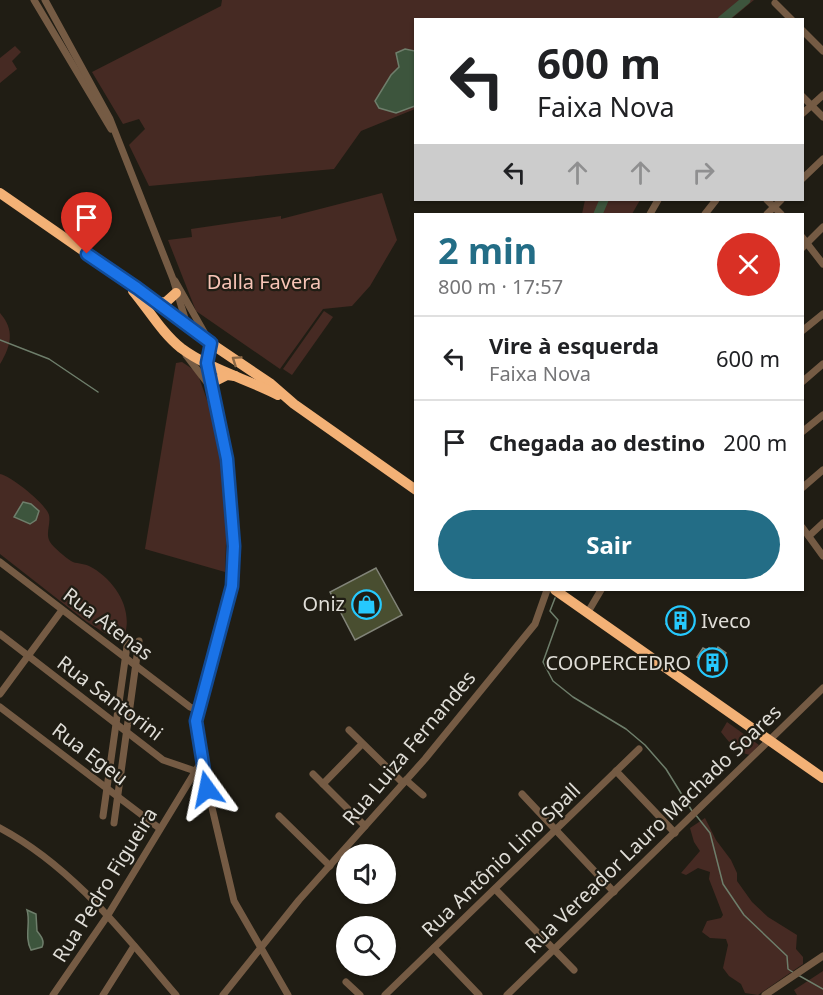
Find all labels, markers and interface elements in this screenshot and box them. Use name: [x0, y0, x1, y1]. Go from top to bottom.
text: 600 m: [537, 34, 661, 91]
icon: left: [438, 42, 516, 120]
text: Faixa Nova: [537, 88, 675, 125]
icon: left: [498, 156, 531, 189]
icon: ahead: [561, 156, 594, 189]
icon: ahead: [624, 156, 657, 189]
icon: right: [687, 156, 720, 189]
pin: [61, 192, 112, 254]
icon: arrive: [70, 201, 103, 234]
text: 2 min: [438, 226, 537, 275]
button: close: [717, 233, 780, 296]
park label: Dalla Favera: [207, 268, 321, 295]
text: 800 m · 17:57: [438, 273, 563, 300]
text: Vire à esquerda: [489, 330, 659, 360]
icon: left: [438, 342, 471, 375]
text: 600 m: [716, 343, 780, 373]
one-way arrow: [232, 356, 243, 367]
text: Faixa Nova: [489, 360, 591, 387]
icon: arrive: [438, 426, 471, 459]
text: Chegada ao destino: [489, 427, 705, 457]
text: 200 m: [723, 427, 787, 457]
button: Sair: [438, 510, 780, 579]
street label: Rua Atenas: [58, 581, 159, 666]
shop icon: Oniz: [350, 588, 382, 620]
place label: Oniz: [302, 590, 345, 617]
building icon: Iveco: [664, 605, 696, 637]
place label: Iveco: [701, 607, 751, 634]
building icon: COOPERCEDRO: [696, 647, 728, 679]
street label: Rua Santorini: [52, 649, 169, 746]
place label: COOPERCEDRO: [545, 649, 691, 676]
street label: Rua Luiza Fernandes: [336, 665, 481, 831]
street label: Rua Vereador Lauro Machado Soares: [519, 699, 787, 959]
street label: Rua Egeu: [47, 716, 134, 791]
position arrow: [175, 757, 239, 821]
street label: Rua Antônio Lino Spall: [416, 777, 586, 943]
street label: Rua Pedro Figueira: [46, 802, 163, 967]
map controls: [336, 844, 396, 976]
button: sound: [336, 844, 396, 904]
button: search: [336, 916, 396, 976]

